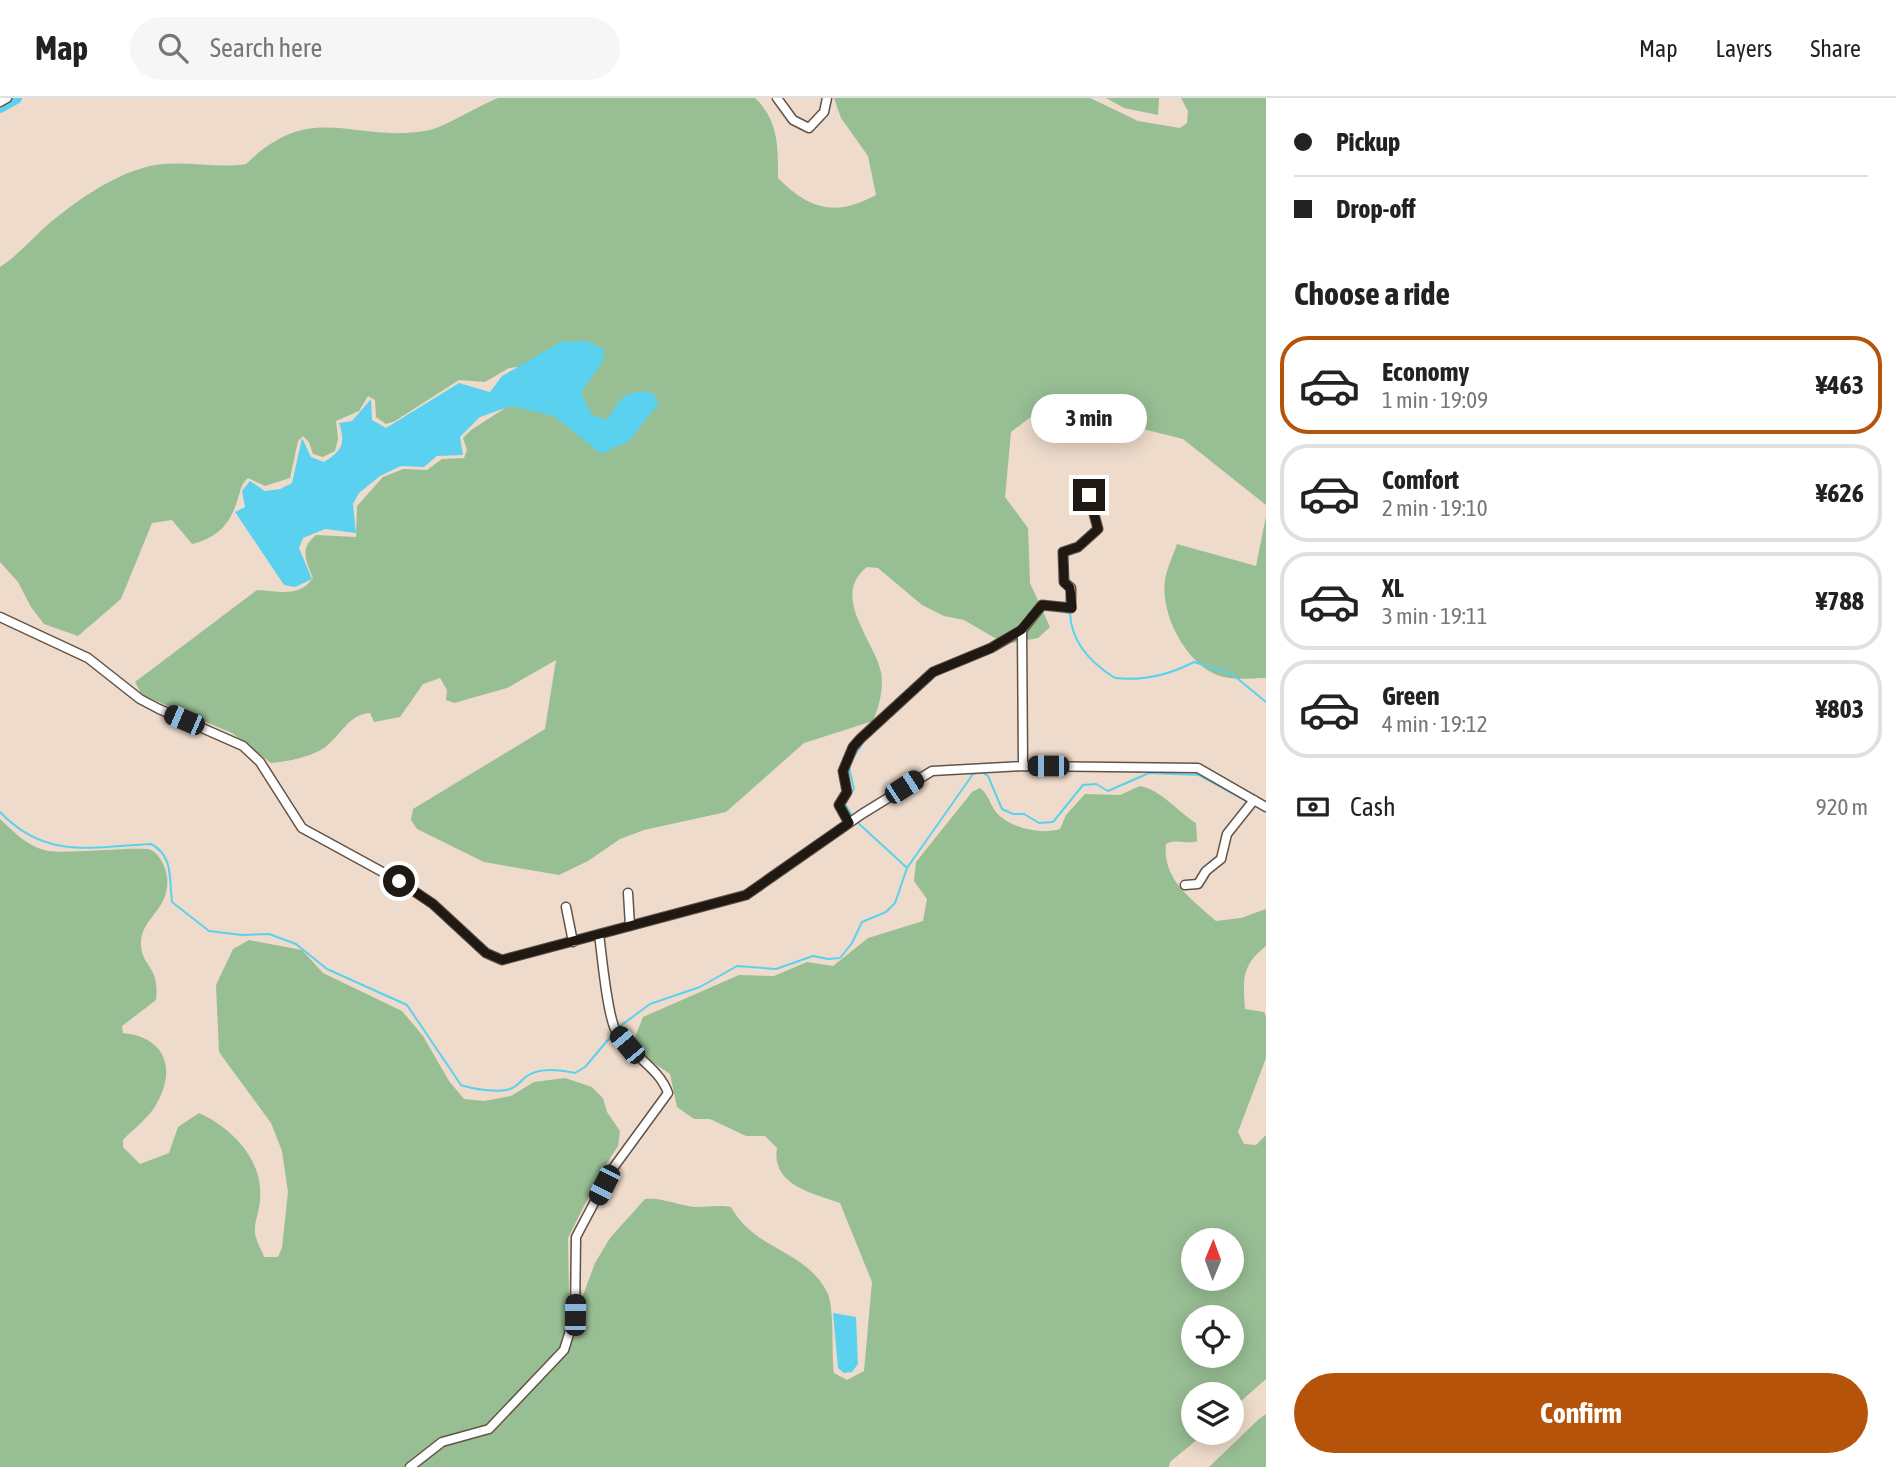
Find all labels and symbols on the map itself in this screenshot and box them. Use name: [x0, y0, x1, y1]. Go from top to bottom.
callout: 3 min: [1031, 394, 1147, 442]
route end: [1073, 479, 1105, 511]
car: [161, 702, 208, 738]
car: [1028, 756, 1070, 777]
car: [881, 767, 928, 807]
route start: [383, 865, 415, 897]
car: [606, 1022, 649, 1068]
car: [586, 1162, 623, 1208]
north arrow: [1181, 1228, 1244, 1292]
car: [565, 1294, 586, 1336]

